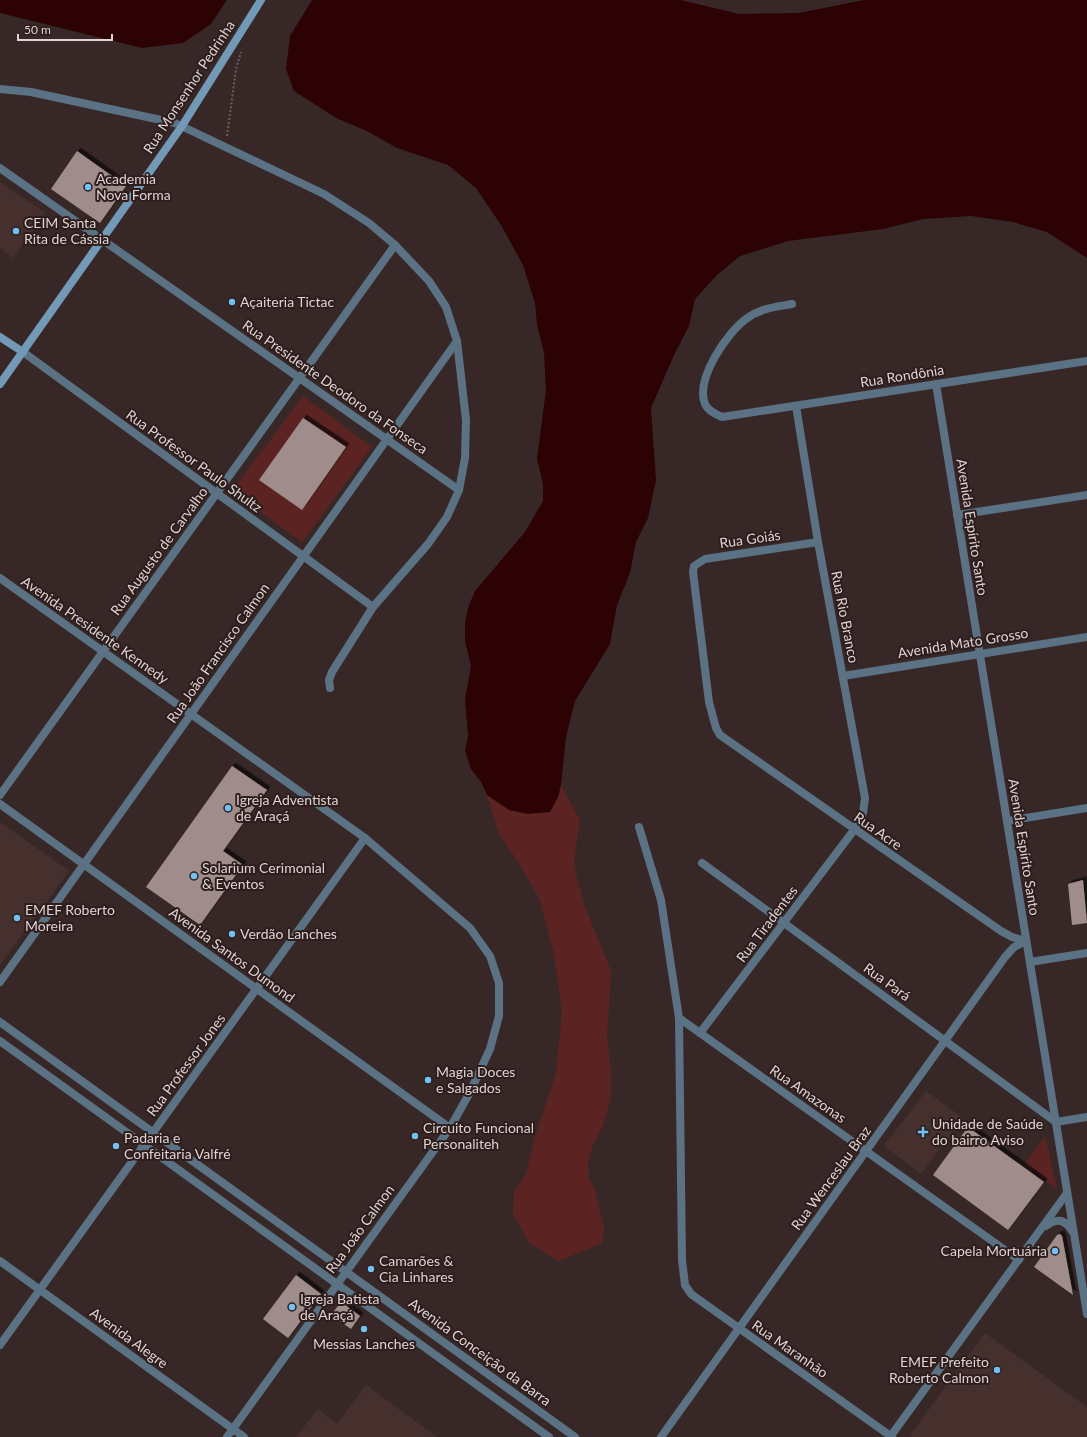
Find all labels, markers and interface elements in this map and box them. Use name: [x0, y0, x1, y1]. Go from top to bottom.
scale bar: [18, 16, 112, 42]
street label: Rua Monsenhor Pedrinha: [139, 17, 238, 156]
text: 50 m: [24, 22, 51, 37]
place label: Academia Nova Forma: [96, 170, 171, 203]
marker: Academia Nova Forma: [83, 182, 93, 192]
place label: CEIM Santa Rita de Cássia: [24, 214, 109, 247]
marker: CEIM Santa Rita de Cássia: [11, 226, 21, 236]
place label: Açaiteria Tictac: [240, 293, 334, 310]
marker: Açaiteria Tictac: [227, 297, 237, 307]
street label: Rua Presidente Deodoro da Fonseca: [239, 316, 431, 457]
street label: Rua Rondônia: [859, 360, 945, 391]
street label: Rua Professor Paulo Shultz: [123, 406, 266, 516]
street label: Avenida Espírito Santo: [953, 457, 992, 597]
street label: Rua Augusto de Carvalho: [106, 483, 211, 618]
street label: Rua Goiás: [718, 526, 781, 551]
street label: Rua Rio Branco: [828, 569, 863, 664]
street label: Avenida Presidente Kennedy: [18, 572, 173, 687]
street label: Rua João Francisco Calmon: [163, 580, 272, 726]
street label: Avenida Mato Grosso: [896, 624, 1029, 661]
street label: Avenida Espírito Santo: [1005, 777, 1044, 917]
place label: Igreja Adventista de Araçá: [236, 791, 339, 824]
marker: Igreja Adventista de Araçá: [223, 803, 233, 813]
street label: Rua Acre: [851, 808, 906, 853]
place label: Solarium Cerimonial & Eventos: [202, 859, 325, 892]
marker: Solarium Cerimonial & Eventos: [189, 871, 199, 881]
street label: Rua Tiradentes: [732, 882, 801, 965]
place label: EMEF Roberto Moreira: [25, 901, 115, 934]
street label: Avenida Santos Dumond: [166, 903, 298, 1006]
marker: EMEF Roberto Moreira: [12, 913, 22, 923]
place label: Verdão Lanches: [240, 925, 337, 942]
marker: Verdão Lanches: [227, 929, 237, 939]
street label: Rua Pará: [860, 959, 914, 1004]
street label: Rua Professor Jones: [143, 1010, 229, 1119]
street label: Rua Amazonas: [767, 1061, 850, 1126]
place label: Magia Doces e Salgados: [436, 1063, 515, 1096]
marker: Magia Doces e Salgados: [423, 1075, 433, 1085]
place label: Unidade de Saúde do bairro Aviso: [932, 1115, 1043, 1148]
place label: Circuito Funcional Personaliteh: [423, 1119, 534, 1152]
street label: Rua Wenceslau Braz: [787, 1122, 874, 1233]
marker: Unidade de Saúde do bairro Aviso: [917, 1126, 929, 1138]
place label: Padaria e Confeitaria Valfré: [124, 1129, 231, 1162]
marker: Circuito Funcional Personaliteh: [410, 1131, 420, 1141]
marker: Padaria e Confeitaria Valfré: [111, 1141, 121, 1151]
street label: Rua João Calmon: [322, 1181, 397, 1276]
place label: Capela Mortuária: [941, 1242, 1047, 1259]
marker: Capela Mortuária: [1050, 1246, 1060, 1256]
place label: Camarões & Cia Linhares: [379, 1252, 454, 1285]
marker: Camarões & Cia Linhares: [366, 1264, 376, 1274]
place label: Igreja Batista de Araçá: [300, 1290, 380, 1323]
street label: Avenida Conceição da Barra: [406, 1294, 555, 1409]
marker: Igreja Batista de Araçá: [287, 1302, 297, 1312]
street label: Avenida Alegre: [87, 1304, 172, 1372]
street label: Rua Maranhão: [749, 1316, 832, 1381]
marker: Messias Lanches: [359, 1324, 369, 1334]
place label: Messias Lanches: [313, 1335, 415, 1352]
place label: EMEF Prefeito Roberto Calmon: [889, 1353, 989, 1386]
marker: EMEF Prefeito Roberto Calmon: [992, 1365, 1002, 1375]

